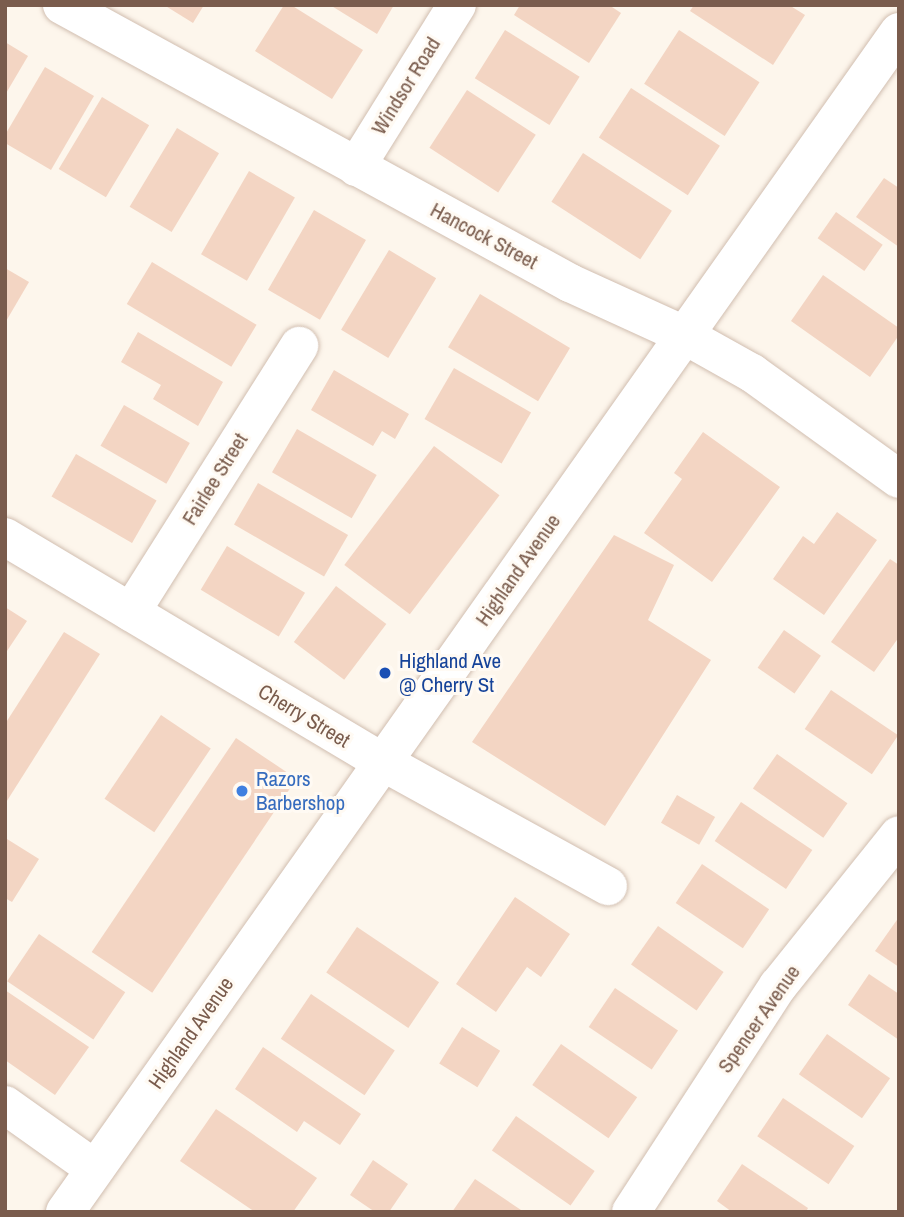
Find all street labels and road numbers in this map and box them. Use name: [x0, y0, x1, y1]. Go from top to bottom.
street label: Windsor Road: [366, 33, 446, 139]
street label: Hancock Street: [426, 197, 542, 275]
street label: Fairlee Street: [177, 428, 253, 530]
street label: Highland Avenue: [470, 509, 566, 631]
street label: Cherry Street: [254, 679, 354, 753]
street label: Spencer Avenue: [712, 960, 806, 1078]
street label: Highland Avenue: [143, 972, 239, 1094]

